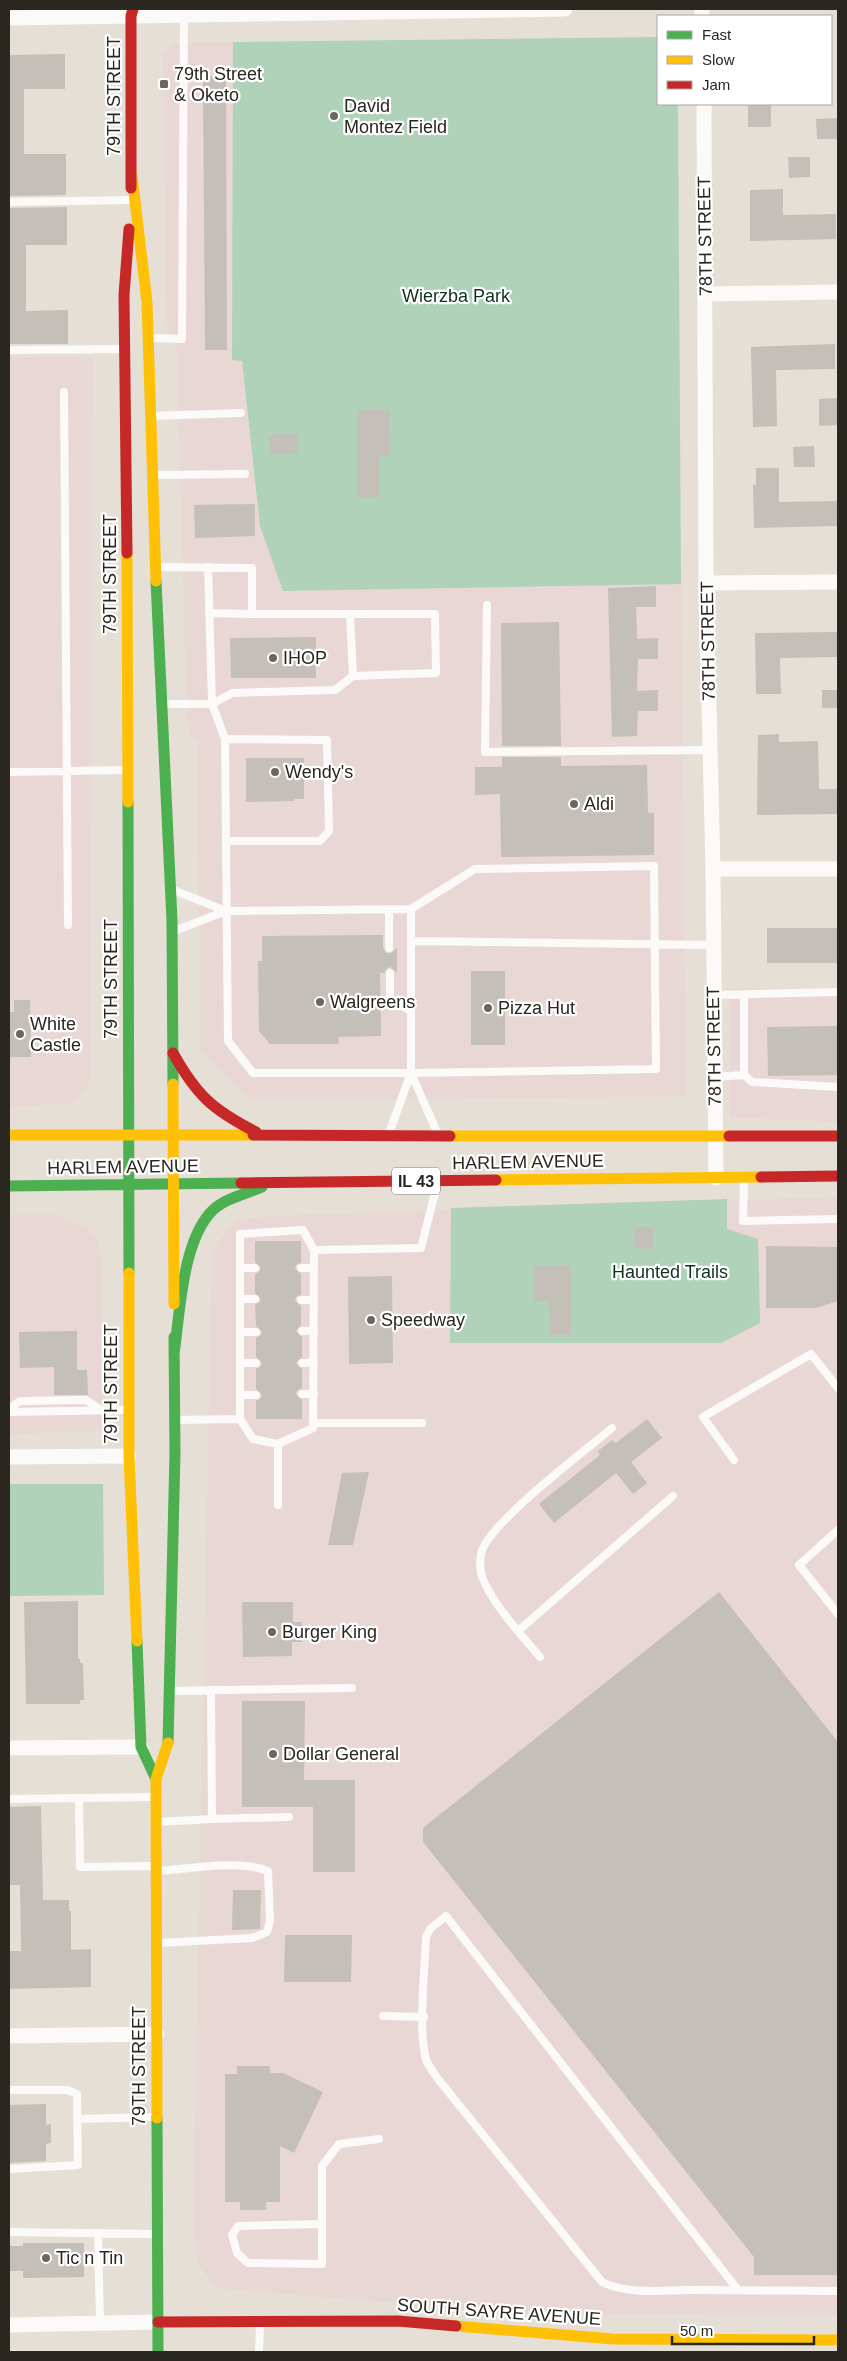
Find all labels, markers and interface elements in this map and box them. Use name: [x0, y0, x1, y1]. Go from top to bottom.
legend: [657, 15, 832, 105]
text: Fast: [702, 26, 732, 43]
street label: 79TH STREET: [104, 36, 124, 156]
text: Slow: [702, 51, 735, 68]
place label: 79th Street & Oketo: [174, 64, 262, 105]
text: Jam: [702, 76, 730, 93]
marker: 79th Street & Oketo: [158, 78, 170, 90]
place label: David Montez Field: [344, 96, 447, 137]
marker: David Montez Field: [328, 110, 340, 122]
street label: 78TH STREET: [694, 176, 716, 296]
park label: Wierzba Park: [402, 286, 511, 306]
street label: 79TH STREET: [100, 514, 120, 634]
street label: 78TH STREET: [697, 581, 719, 701]
place label: IHOP: [283, 648, 327, 668]
marker: IHOP: [267, 652, 279, 664]
place label: Wendy's: [285, 762, 353, 782]
marker: Wendy's: [269, 766, 281, 778]
place label: Aldi: [584, 794, 614, 814]
marker: Aldi: [568, 798, 580, 810]
street label: 79TH STREET: [101, 919, 121, 1039]
street label: 78TH STREET: [703, 986, 725, 1106]
place label: Walgreens: [330, 992, 415, 1012]
marker: Walgreens: [314, 996, 326, 1008]
place label: Pizza Hut: [498, 998, 575, 1018]
marker: Pizza Hut: [482, 1002, 494, 1014]
place label: White Castle: [30, 1014, 81, 1055]
marker: White Castle: [14, 1028, 26, 1040]
street label: HARLEM AVENUE: [452, 1151, 604, 1173]
street label: HARLEM AVENUE: [47, 1156, 199, 1178]
road number: IL 43: [392, 1168, 440, 1194]
park label: Haunted Trails: [612, 1262, 728, 1282]
place label: Speedway: [381, 1310, 465, 1330]
marker: Speedway: [365, 1314, 377, 1326]
street label: 79TH STREET: [101, 1324, 121, 1444]
place label: Burger King: [282, 1622, 377, 1642]
marker: Burger King: [266, 1626, 278, 1638]
place label: Dollar General: [283, 1744, 399, 1764]
marker: Dollar General: [267, 1748, 279, 1760]
street label: 79TH STREET: [129, 2006, 149, 2126]
place label: Tic n Tin: [56, 2248, 123, 2268]
marker: Tic n Tin: [40, 2252, 52, 2264]
street label: SOUTH SAYRE AVENUE: [396, 2295, 602, 2329]
scale bar: [672, 2314, 814, 2346]
text: 50 m: [680, 2322, 713, 2339]

